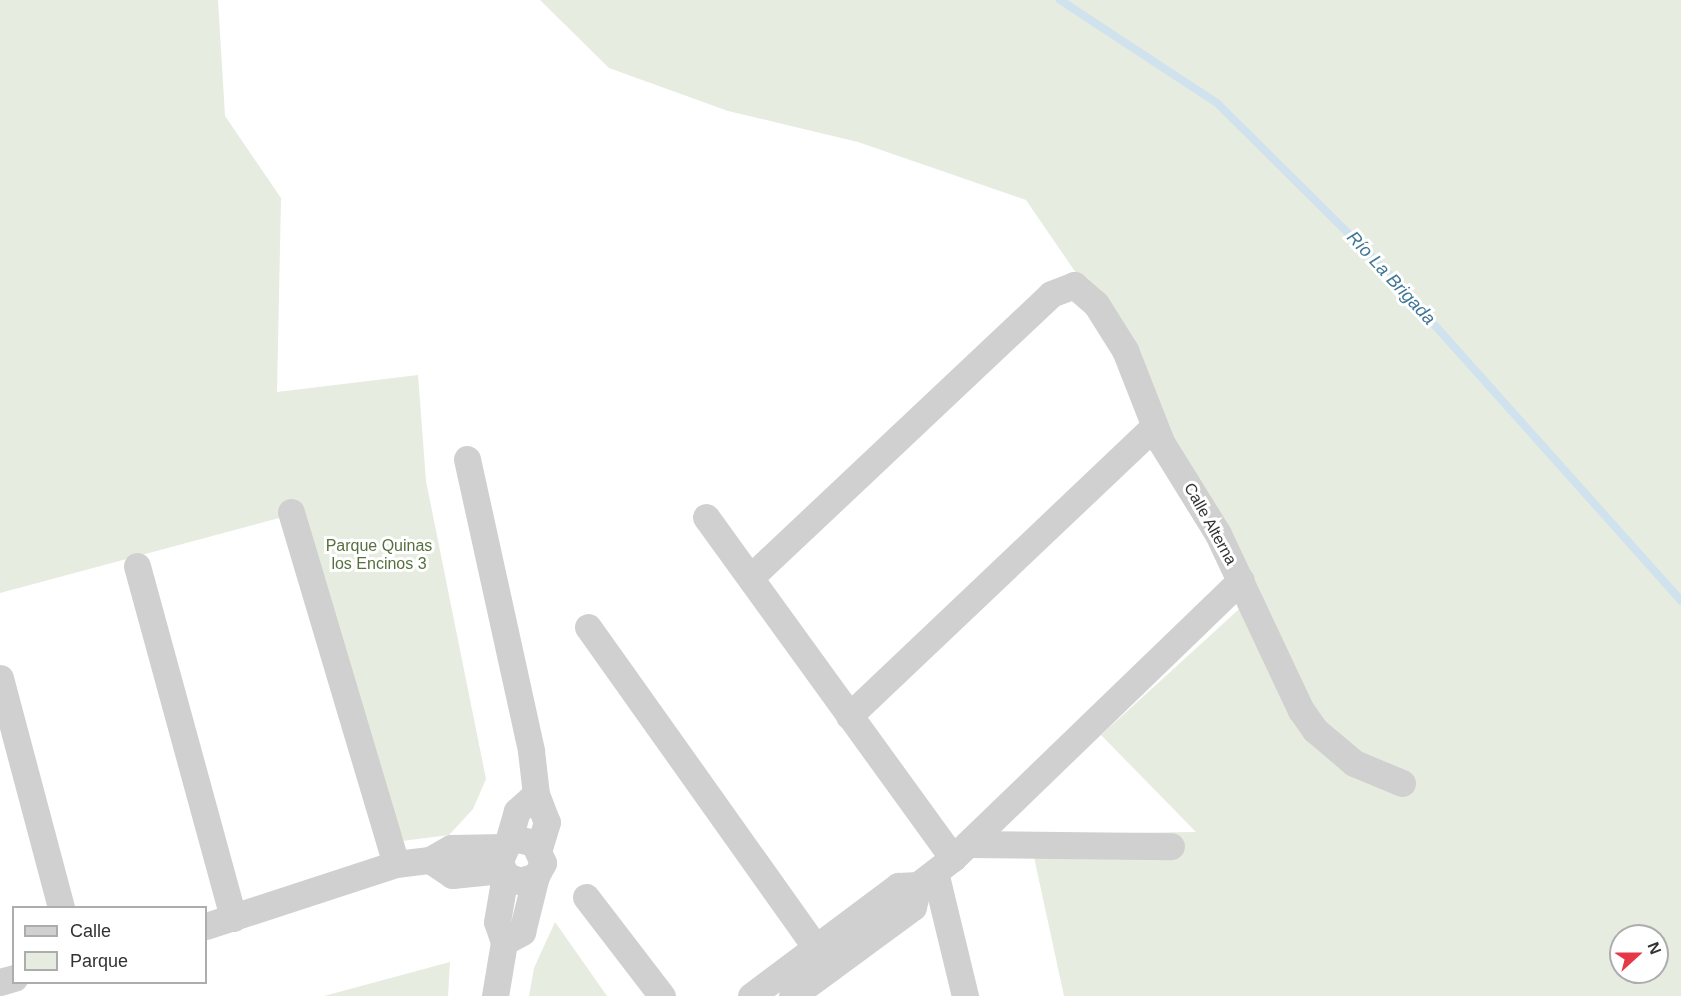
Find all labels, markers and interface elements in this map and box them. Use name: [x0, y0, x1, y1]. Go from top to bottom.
water label: Río La Brigada: [1342, 227, 1440, 329]
street label: Calle Alterna: [1179, 479, 1241, 569]
park label: Parque Quinas los Encinos 3: [326, 536, 432, 574]
legend: [12, 906, 207, 984]
text: Calle: [70, 921, 111, 941]
north arrow: [1609, 924, 1669, 984]
text: N: [1644, 940, 1664, 957]
text: Parque: [70, 951, 128, 971]

